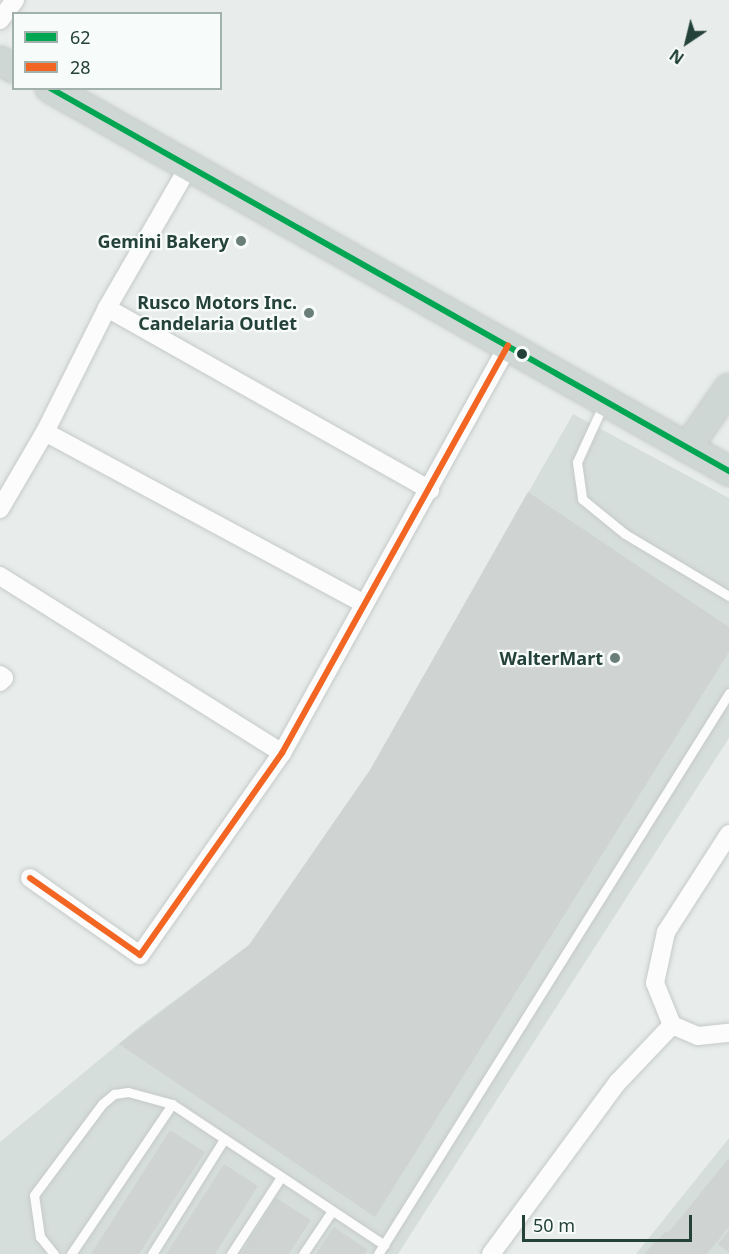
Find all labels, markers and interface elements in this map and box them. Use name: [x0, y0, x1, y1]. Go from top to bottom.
legend: [12, 12, 222, 90]
north arrow: [657, 12, 717, 72]
text: 62: [70, 25, 91, 49]
text: N: [665, 44, 688, 69]
text: 28: [70, 55, 91, 79]
place label: Gemini Bakery: [98, 230, 229, 252]
marker: Gemini Bakery: [234, 234, 248, 248]
place label: Rusco Motors Inc. Candelaria Outlet: [137, 292, 297, 334]
marker: Rusco Motors Inc. Candelaria Outlet: [302, 306, 316, 320]
unlabelled marker: [516, 348, 528, 360]
place label: WalterMart: [500, 647, 603, 669]
marker: WalterMart: [608, 651, 622, 665]
scale bar: [525, 1203, 694, 1241]
text: 50 m: [533, 1213, 575, 1237]

